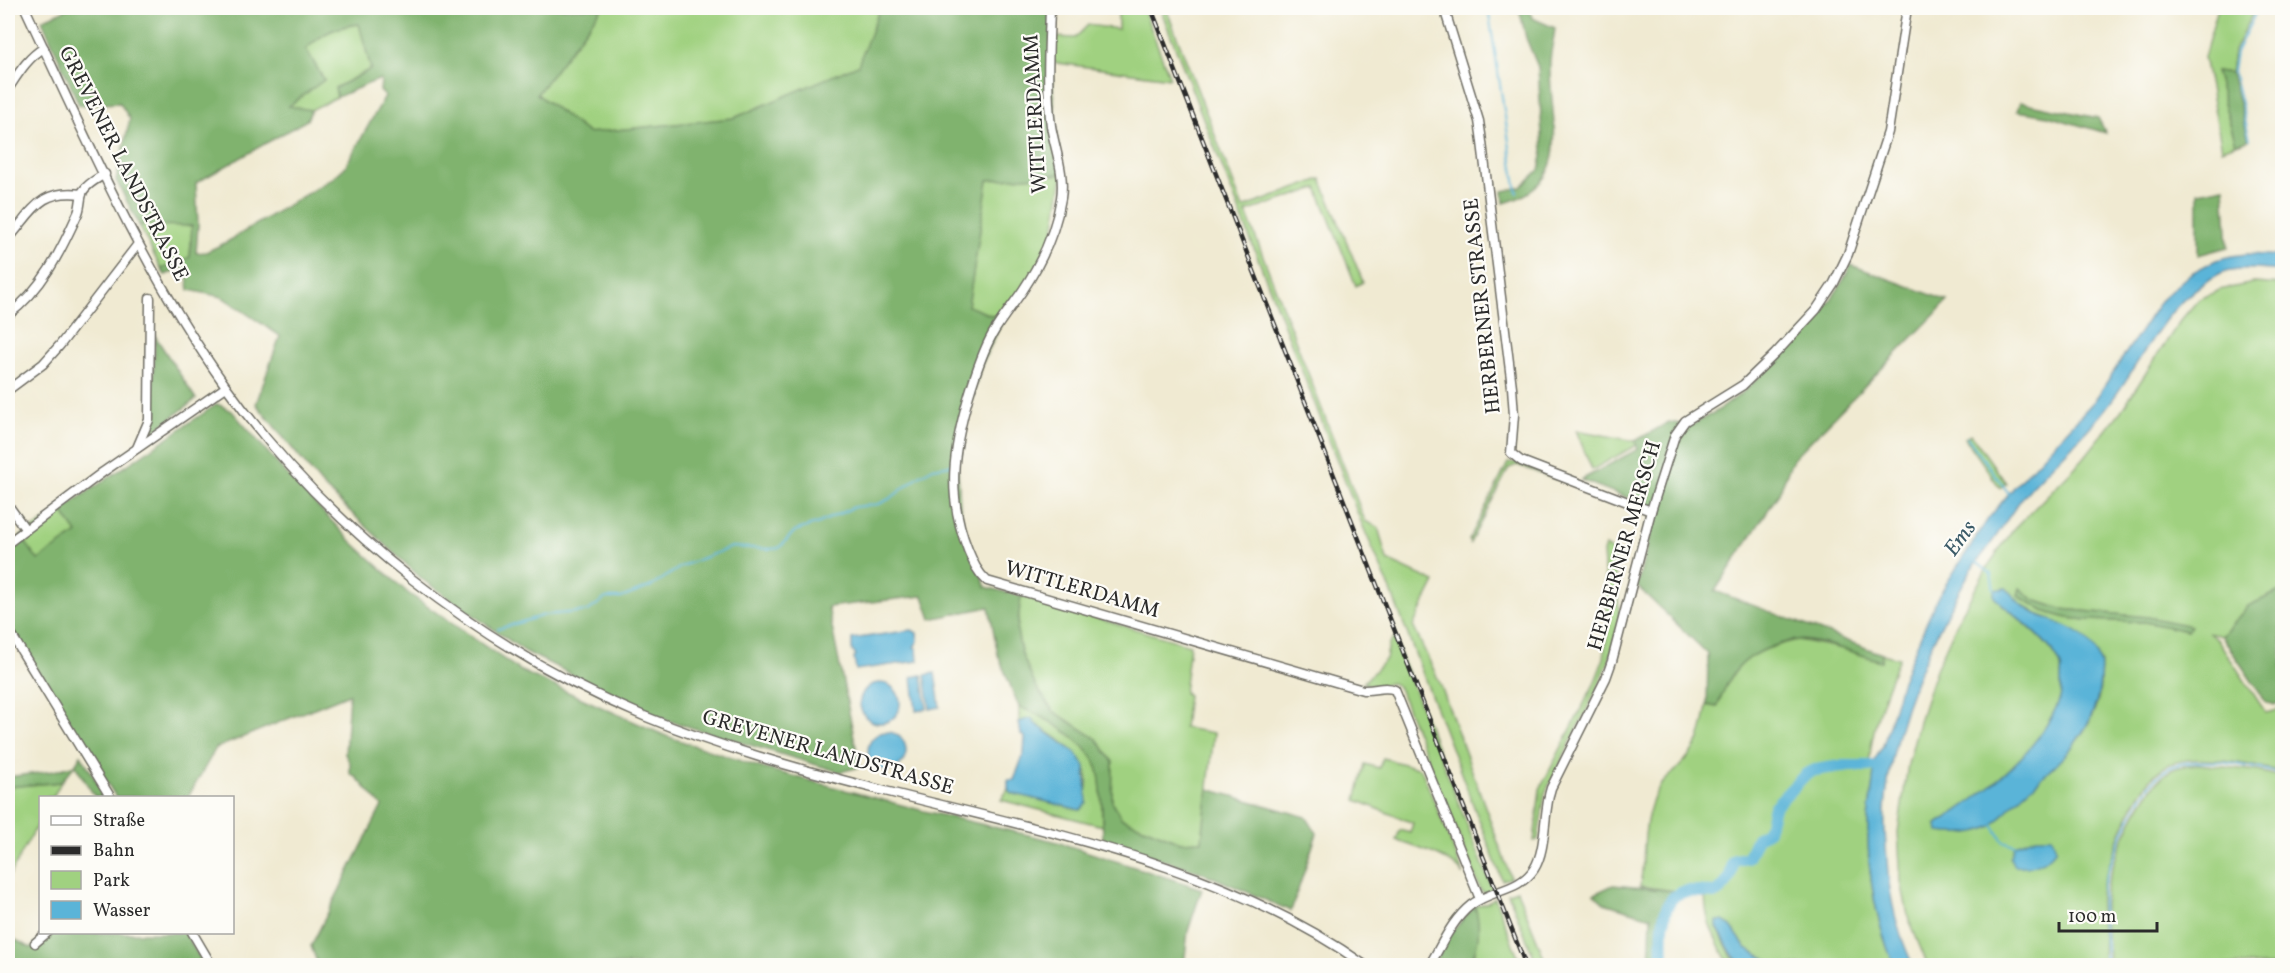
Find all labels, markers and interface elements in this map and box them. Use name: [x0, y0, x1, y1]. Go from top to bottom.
street label: WITTLERDAMM: [1017, 34, 1055, 194]
street label: GREVENER LANDSTRASSE: [51, 41, 195, 287]
street label: HERBERNER STRASSE: [1457, 197, 1509, 415]
street label: HERBERNER MERSCH: [1581, 438, 1669, 654]
water label: Ems: [1937, 515, 1985, 563]
street label: WITTLERDAMM: [1001, 554, 1163, 626]
street label: GREVENER LANDSTRASSE: [699, 703, 957, 803]
legend: [39, 796, 234, 934]
text: Straße: [93, 809, 145, 834]
text: Bahn: [93, 839, 135, 864]
text: Park: [93, 869, 130, 894]
scale bar: [2059, 895, 2156, 933]
text: Wasser: [93, 899, 151, 924]
text: 100 m: [2068, 905, 2117, 930]

